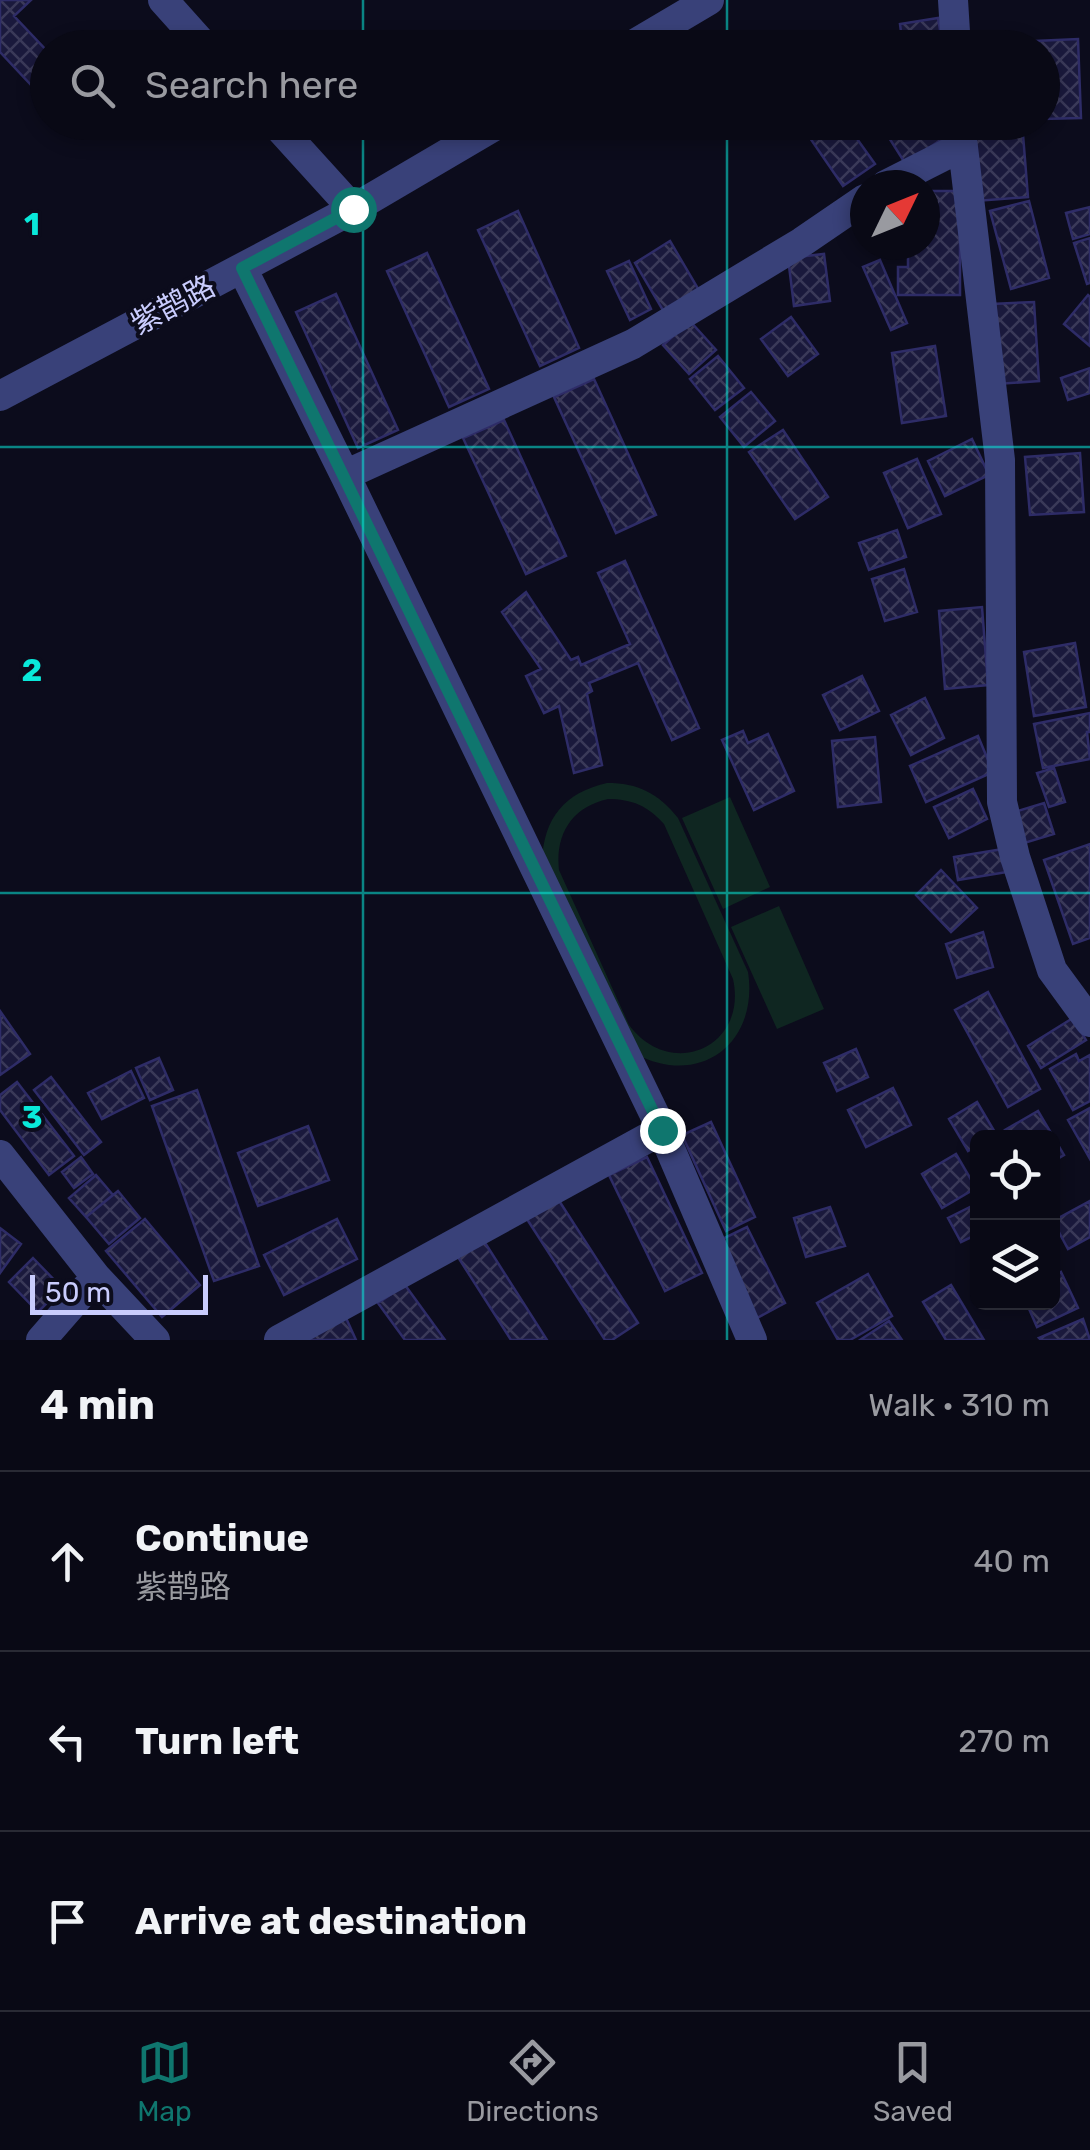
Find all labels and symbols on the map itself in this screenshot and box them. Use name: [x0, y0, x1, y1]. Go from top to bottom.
north arrow: [850, 170, 940, 260]
route start: [331, 187, 377, 233]
text: 1: [24, 205, 40, 243]
street label: 紫鹊路: [125, 268, 221, 342]
text: 2: [22, 651, 42, 689]
text: 3: [21, 1098, 43, 1136]
route end: [640, 1108, 686, 1154]
scale bar: [30, 1270, 208, 1314]

